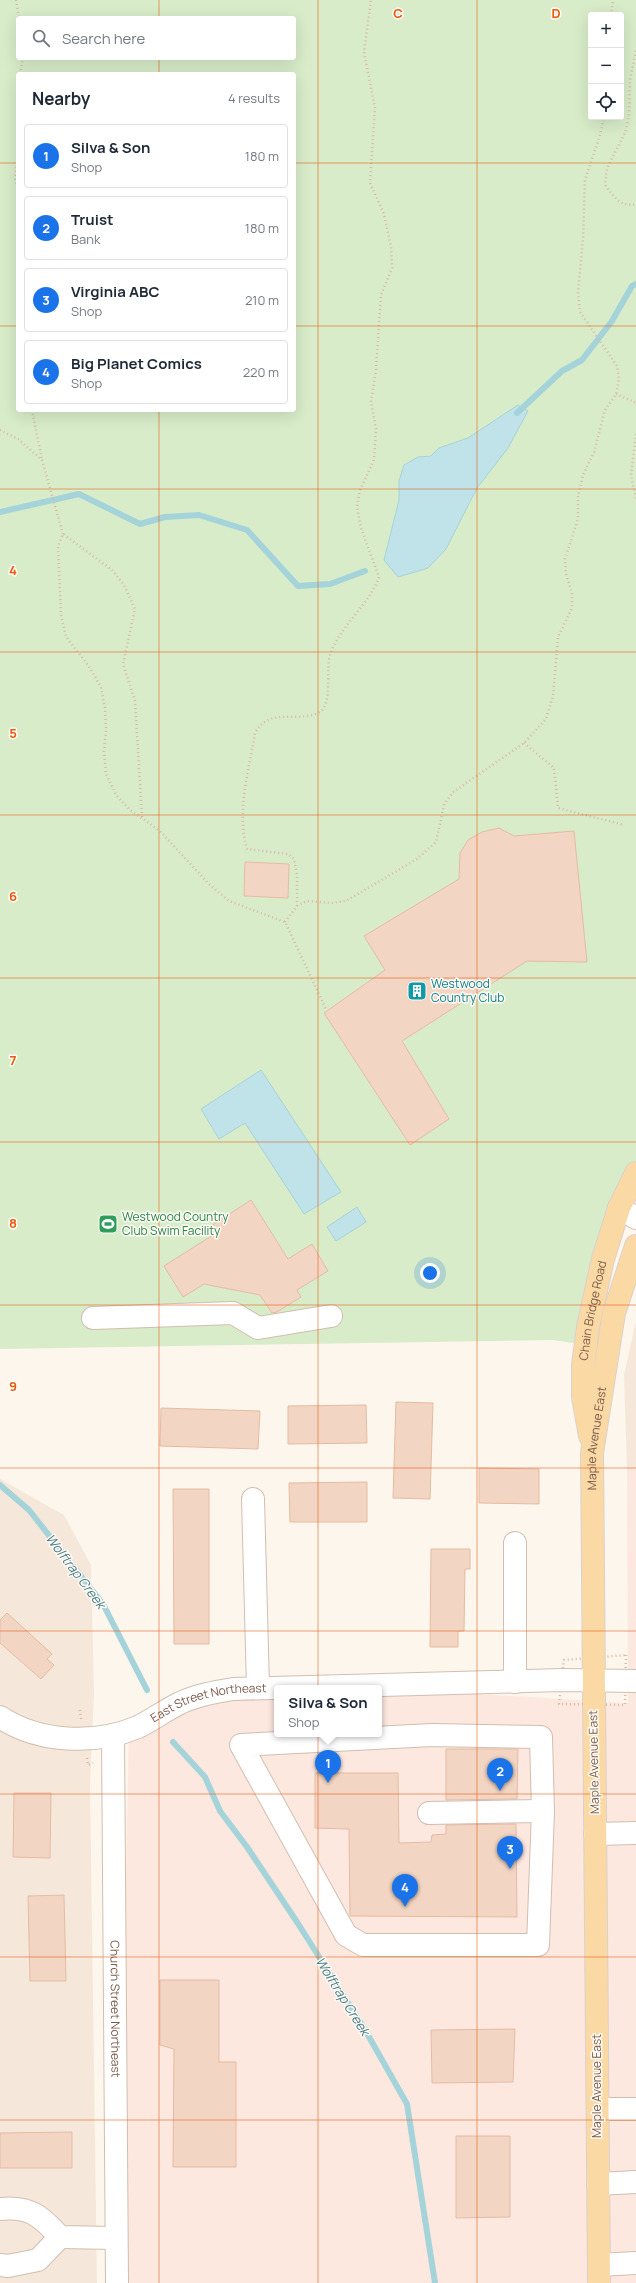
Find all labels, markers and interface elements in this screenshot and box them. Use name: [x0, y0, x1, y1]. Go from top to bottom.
text: C: [393, 4, 403, 22]
text: D: [551, 4, 561, 22]
map controls: [588, 12, 624, 120]
button: +: [588, 12, 624, 48]
search box: [16, 16, 296, 60]
icon: search: [30, 27, 52, 49]
text: Search here: [62, 28, 145, 49]
button: −: [588, 48, 624, 84]
button: locate: [588, 84, 624, 120]
text: Nearby: [32, 87, 90, 110]
text: 4 results: [228, 89, 280, 107]
text: Silva & Son: [71, 137, 150, 158]
text: 1: [43, 147, 49, 165]
text: 180 m: [245, 147, 279, 165]
text: Shop: [71, 158, 102, 176]
text: Truist: [71, 209, 114, 230]
text: 2: [42, 219, 50, 237]
text: 180 m: [245, 219, 279, 237]
text: Bank: [71, 230, 100, 248]
text: Virginia ABC: [71, 281, 159, 302]
text: 3: [42, 291, 50, 309]
text: 210 m: [245, 291, 279, 309]
text: Shop: [71, 302, 102, 320]
text: Big Planet Comics: [71, 353, 202, 374]
text: 4: [42, 363, 50, 381]
text: 220 m: [243, 363, 279, 381]
text: Shop: [71, 374, 102, 392]
text: 4: [9, 561, 17, 579]
text: 5: [9, 724, 17, 742]
text: 6: [9, 887, 17, 905]
place label: Westwood Country Club: [431, 975, 504, 1006]
building icon: Westwood Country Club: [406, 980, 428, 1002]
text: 7: [10, 1051, 17, 1069]
place label: Westwood Country Club Swim Facility: [122, 1208, 229, 1239]
sports icon: Westwood Country Club Swim Facility: [97, 1213, 119, 1235]
text: 8: [9, 1214, 17, 1232]
street label: Chain Bridge Road: [575, 1259, 610, 1361]
your location: [420, 1263, 440, 1283]
text: 9: [9, 1377, 17, 1395]
street label: Maple Avenue East: [583, 1385, 610, 1490]
water label: Wolftrap Creek: [42, 1530, 112, 1614]
street label: East Street Northeast: [147, 1679, 267, 1726]
popup: [274, 1685, 382, 1737]
text: Silva & Son: [288, 1692, 368, 1713]
street label: Maple Avenue East: [584, 1710, 603, 1814]
text: Shop: [288, 1713, 319, 1731]
pin: 1: [315, 1750, 341, 1783]
pin: 2: [487, 1758, 513, 1791]
pin: 3: [497, 1836, 523, 1869]
pin: 4: [392, 1874, 418, 1907]
street label: Church Street Northeast: [106, 1940, 125, 2078]
water label: Wolftrap Creek: [312, 1953, 376, 2041]
street label: Maple Avenue East: [588, 2034, 605, 2138]

